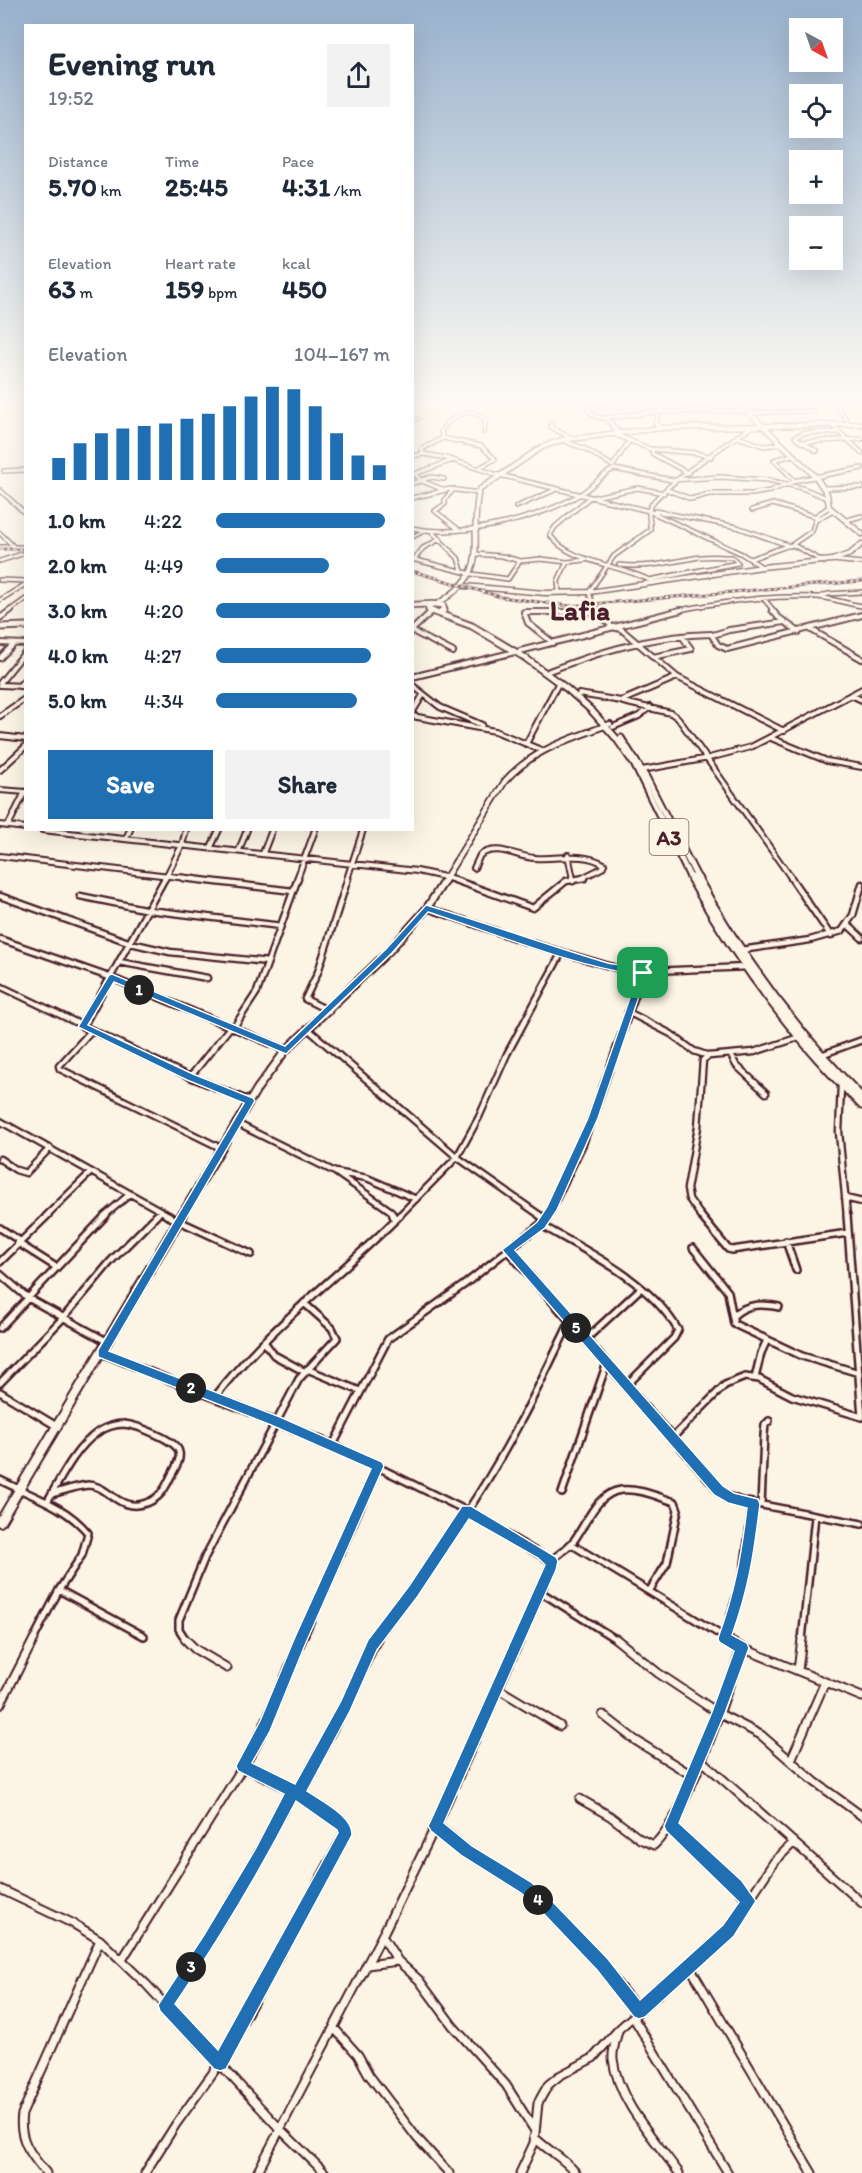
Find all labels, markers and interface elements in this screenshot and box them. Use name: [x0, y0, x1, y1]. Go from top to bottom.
north arrow: [789, 18, 843, 72]
map controls: [789, 18, 843, 270]
text: Evening run: [48, 44, 215, 83]
button: share: [327, 44, 390, 107]
button: locate: [789, 84, 843, 138]
text: 19:52: [48, 86, 94, 110]
button: +: [789, 150, 843, 204]
text: Distance: [48, 152, 108, 171]
text: Time: [165, 152, 199, 171]
text: Pace: [282, 152, 314, 171]
text: 5.70: [48, 171, 97, 203]
text: 25:45: [165, 171, 228, 203]
text: 4:31: [282, 171, 330, 203]
text: km: [97, 181, 122, 200]
text: /km: [330, 181, 362, 200]
button: −: [789, 216, 843, 270]
text: Elevation: [48, 254, 112, 273]
text: Heart rate: [165, 254, 236, 273]
text: kcal: [282, 254, 310, 273]
text: 63: [48, 273, 76, 305]
text: 159: [165, 273, 204, 305]
text: 450: [282, 273, 327, 305]
text: m: [76, 283, 93, 302]
text: bpm: [204, 283, 238, 302]
text: Elevation: [48, 342, 127, 366]
text: 104–167 m: [294, 342, 390, 366]
text: 1.0 km: [48, 509, 105, 533]
text: 4:22: [144, 509, 182, 533]
text: 2.0 km: [48, 554, 107, 578]
text: 4:49: [144, 554, 183, 578]
district label: Lafia: [550, 593, 610, 627]
text: 3.0 km: [48, 599, 107, 623]
text: 4:20: [144, 599, 184, 623]
text: 4.0 km: [48, 644, 108, 668]
text: 4:27: [144, 644, 181, 668]
text: 5.0 km: [48, 689, 107, 713]
text: 4:34: [144, 689, 184, 713]
button: Save: [48, 750, 213, 819]
button: Share: [225, 750, 390, 819]
road number: A3: [650, 819, 688, 855]
pin: [617, 947, 668, 998]
icon: arrive: [626, 956, 659, 989]
pin: 1: [124, 975, 154, 1005]
text: 1: [135, 980, 143, 999]
pin: 5: [561, 1313, 591, 1343]
text: 5: [572, 1318, 580, 1337]
pin: 2: [176, 1373, 206, 1403]
text: 2: [187, 1378, 195, 1397]
pin: 4: [523, 1885, 553, 1915]
text: 4: [533, 1890, 543, 1909]
pin: 3: [176, 1952, 206, 1982]
text: 3: [187, 1957, 195, 1976]

